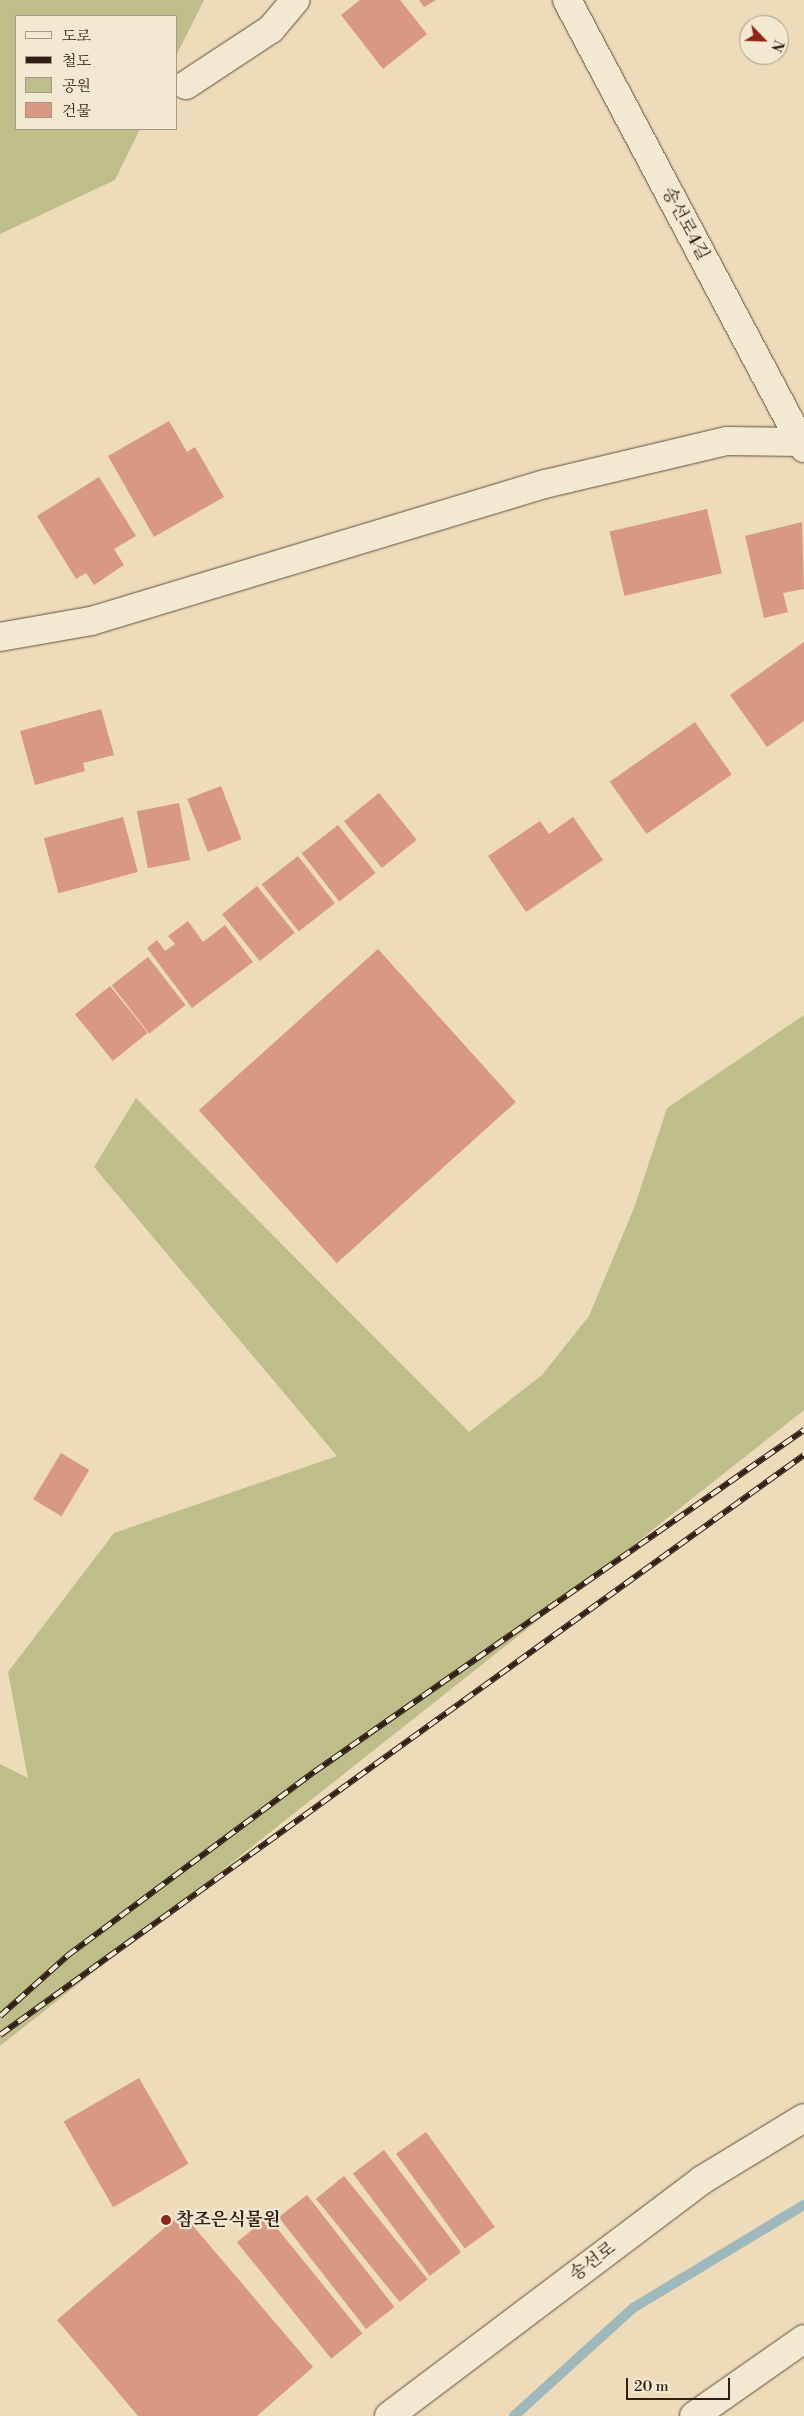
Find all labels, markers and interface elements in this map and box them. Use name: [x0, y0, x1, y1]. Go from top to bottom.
legend: [15, 15, 178, 130]
north arrow: [739, 15, 789, 65]
text: 도로: [62, 27, 91, 46]
text: N: [766, 37, 787, 54]
text: 철도: [62, 52, 91, 71]
text: 공원: [62, 77, 91, 96]
text: 건물: [62, 102, 91, 121]
street label: 송선로4길: [657, 183, 713, 265]
place label: 참조은식물원: [176, 2209, 280, 2231]
marker: 참조은식물원: [160, 2214, 172, 2226]
street label: 송선로: [566, 2238, 620, 2286]
scale bar: [629, 2368, 733, 2400]
text: 20 m: [634, 2377, 669, 2396]

